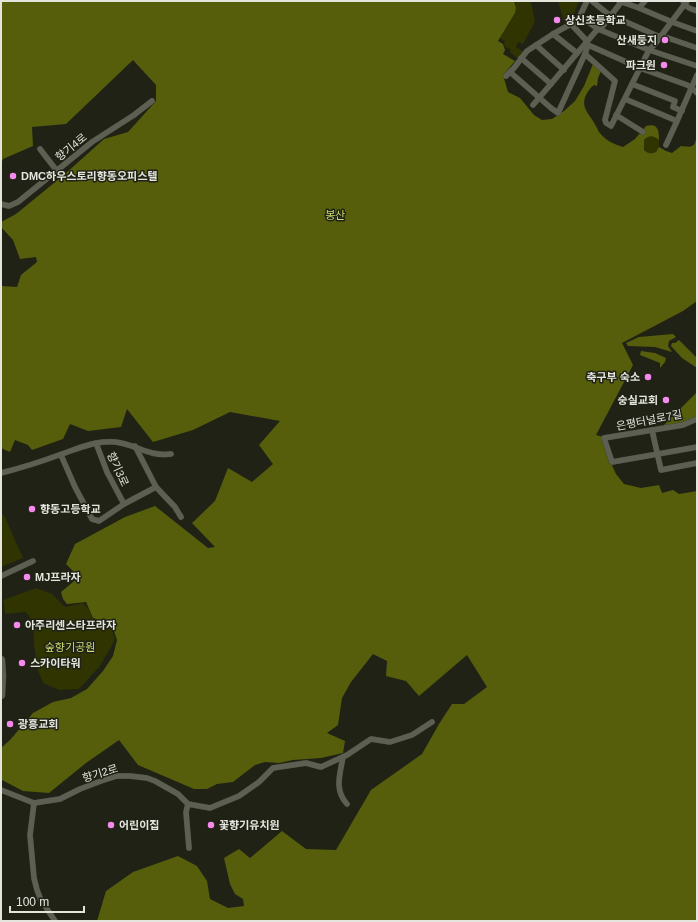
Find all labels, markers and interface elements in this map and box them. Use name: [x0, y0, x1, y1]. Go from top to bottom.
place label: 상신초등학교: [565, 14, 626, 26]
marker: 상신초등학교: [552, 15, 562, 25]
place label: 산새둥지: [617, 34, 657, 46]
marker: 산새둥지: [660, 35, 670, 45]
place label: 파크원: [626, 59, 656, 71]
marker: 파크원: [659, 60, 669, 70]
street label: 향기4로: [53, 131, 89, 163]
place label: DMC하우스토리향동오피스텔: [21, 170, 157, 182]
marker: DMC하우스토리향동오피스텔: [8, 171, 18, 181]
park label: 봉산: [325, 209, 345, 221]
place label: 축구부 숙소: [586, 371, 640, 383]
marker: 축구부 숙소: [643, 372, 653, 382]
place label: 숭실교회: [618, 394, 658, 406]
marker: 숭실교회: [661, 395, 671, 405]
street label: 은평터널로7길: [615, 408, 683, 432]
street label: 향기3로: [105, 450, 131, 488]
place label: 향동고등학교: [40, 503, 101, 515]
marker: 향동고등학교: [27, 504, 37, 514]
place label: MJ프라자: [35, 571, 81, 583]
marker: MJ프라자: [22, 572, 32, 582]
place label: 아주리센스타프라자: [25, 619, 116, 631]
marker: 아주리센스타프라자: [12, 620, 22, 630]
park label: 숲향기공원: [45, 641, 95, 653]
place label: 스카이타워: [30, 657, 81, 669]
marker: 스카이타워: [17, 658, 27, 668]
place label: 광흥교회: [18, 718, 58, 730]
marker: 광흥교회: [5, 719, 15, 729]
street label: 향기2로: [81, 762, 119, 784]
place label: 어린이집: [119, 819, 159, 831]
place label: 꽃향기유치원: [219, 819, 280, 831]
marker: 어린이집: [106, 820, 116, 830]
marker: 꽃향기유치원: [206, 820, 216, 830]
scale bar: [10, 888, 84, 914]
text: 100 m: [16, 895, 49, 909]

